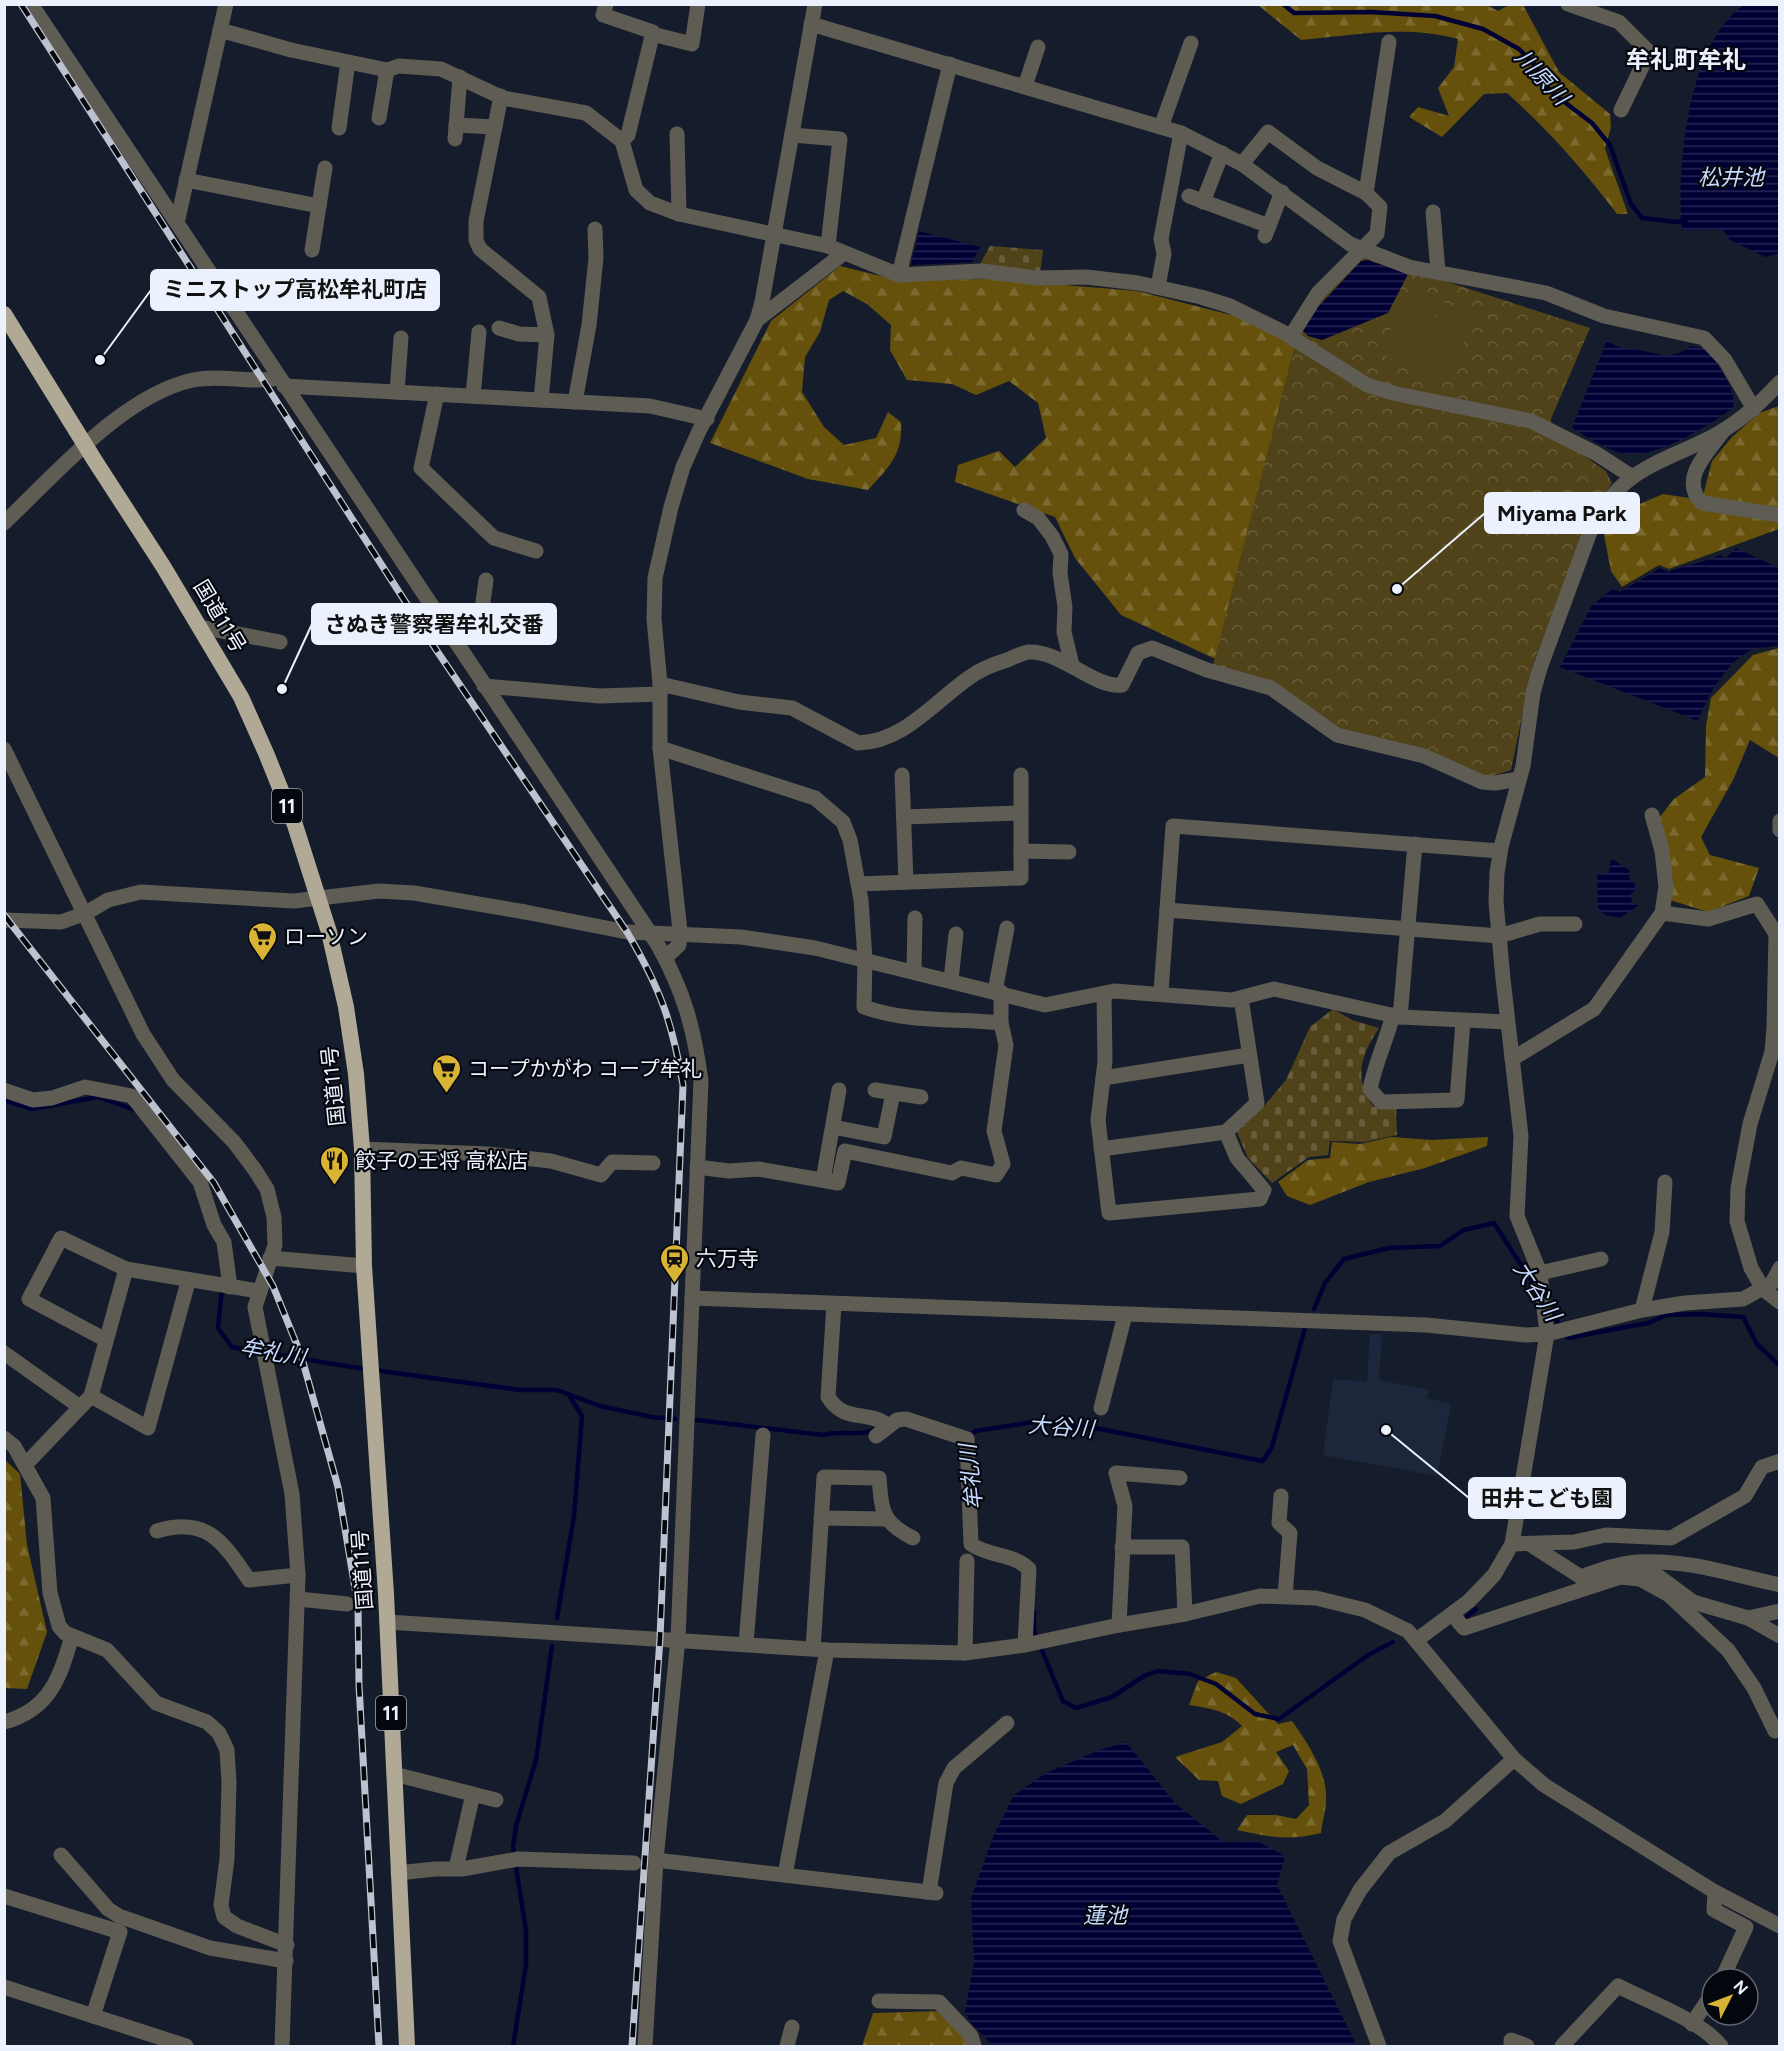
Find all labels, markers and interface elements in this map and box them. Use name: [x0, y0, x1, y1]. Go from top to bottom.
water label: 川原川: [1510, 44, 1576, 112]
district label: 牟礼町牟礼: [1626, 45, 1746, 74]
water label: 松井池: [1698, 164, 1766, 191]
callout: ミニストップ高松牟礼町店: [151, 270, 439, 310]
text: ミニストップ高松牟礼町店: [163, 276, 427, 303]
callout: Miyama Park: [1485, 493, 1639, 533]
text: Miyama Park: [1497, 500, 1627, 527]
street label: 国道11号: [189, 575, 251, 657]
callout: さぬき警察署牟礼交番: [312, 604, 556, 644]
text: さぬき警察署牟礼交番: [324, 611, 544, 638]
road number: 11: [272, 789, 302, 823]
supermarket icon: ローソン: [247, 920, 279, 962]
place label: ローソン: [284, 924, 368, 949]
street label: 国道11号: [316, 1045, 350, 1127]
supermarket icon: コープかがわ コープ牟礼: [431, 1052, 463, 1094]
place label: コープかがわ コープ牟礼: [468, 1056, 702, 1081]
restaurant icon: 餃子の王将 高松店: [318, 1144, 350, 1186]
place label: 餃子の王将 高松店: [355, 1148, 528, 1173]
station icon: 六万寺: [659, 1242, 691, 1284]
place label: 六万寺: [696, 1246, 759, 1271]
water label: 大谷川: [1508, 1256, 1567, 1328]
water label: 牟礼川: [238, 1333, 310, 1371]
water label: 大谷川: [1027, 1411, 1097, 1443]
water label: 牟礼川: [954, 1441, 988, 1511]
callout: 田井こども園: [1469, 1478, 1625, 1518]
text: 田井こども園: [1481, 1485, 1613, 1512]
street label: 国道11号: [347, 1529, 377, 1611]
road number: 11: [376, 1696, 406, 1730]
water label: 蓮池: [1083, 1902, 1129, 1929]
north arrow: [1700, 1967, 1760, 2027]
text: N: [1730, 1976, 1752, 1998]

